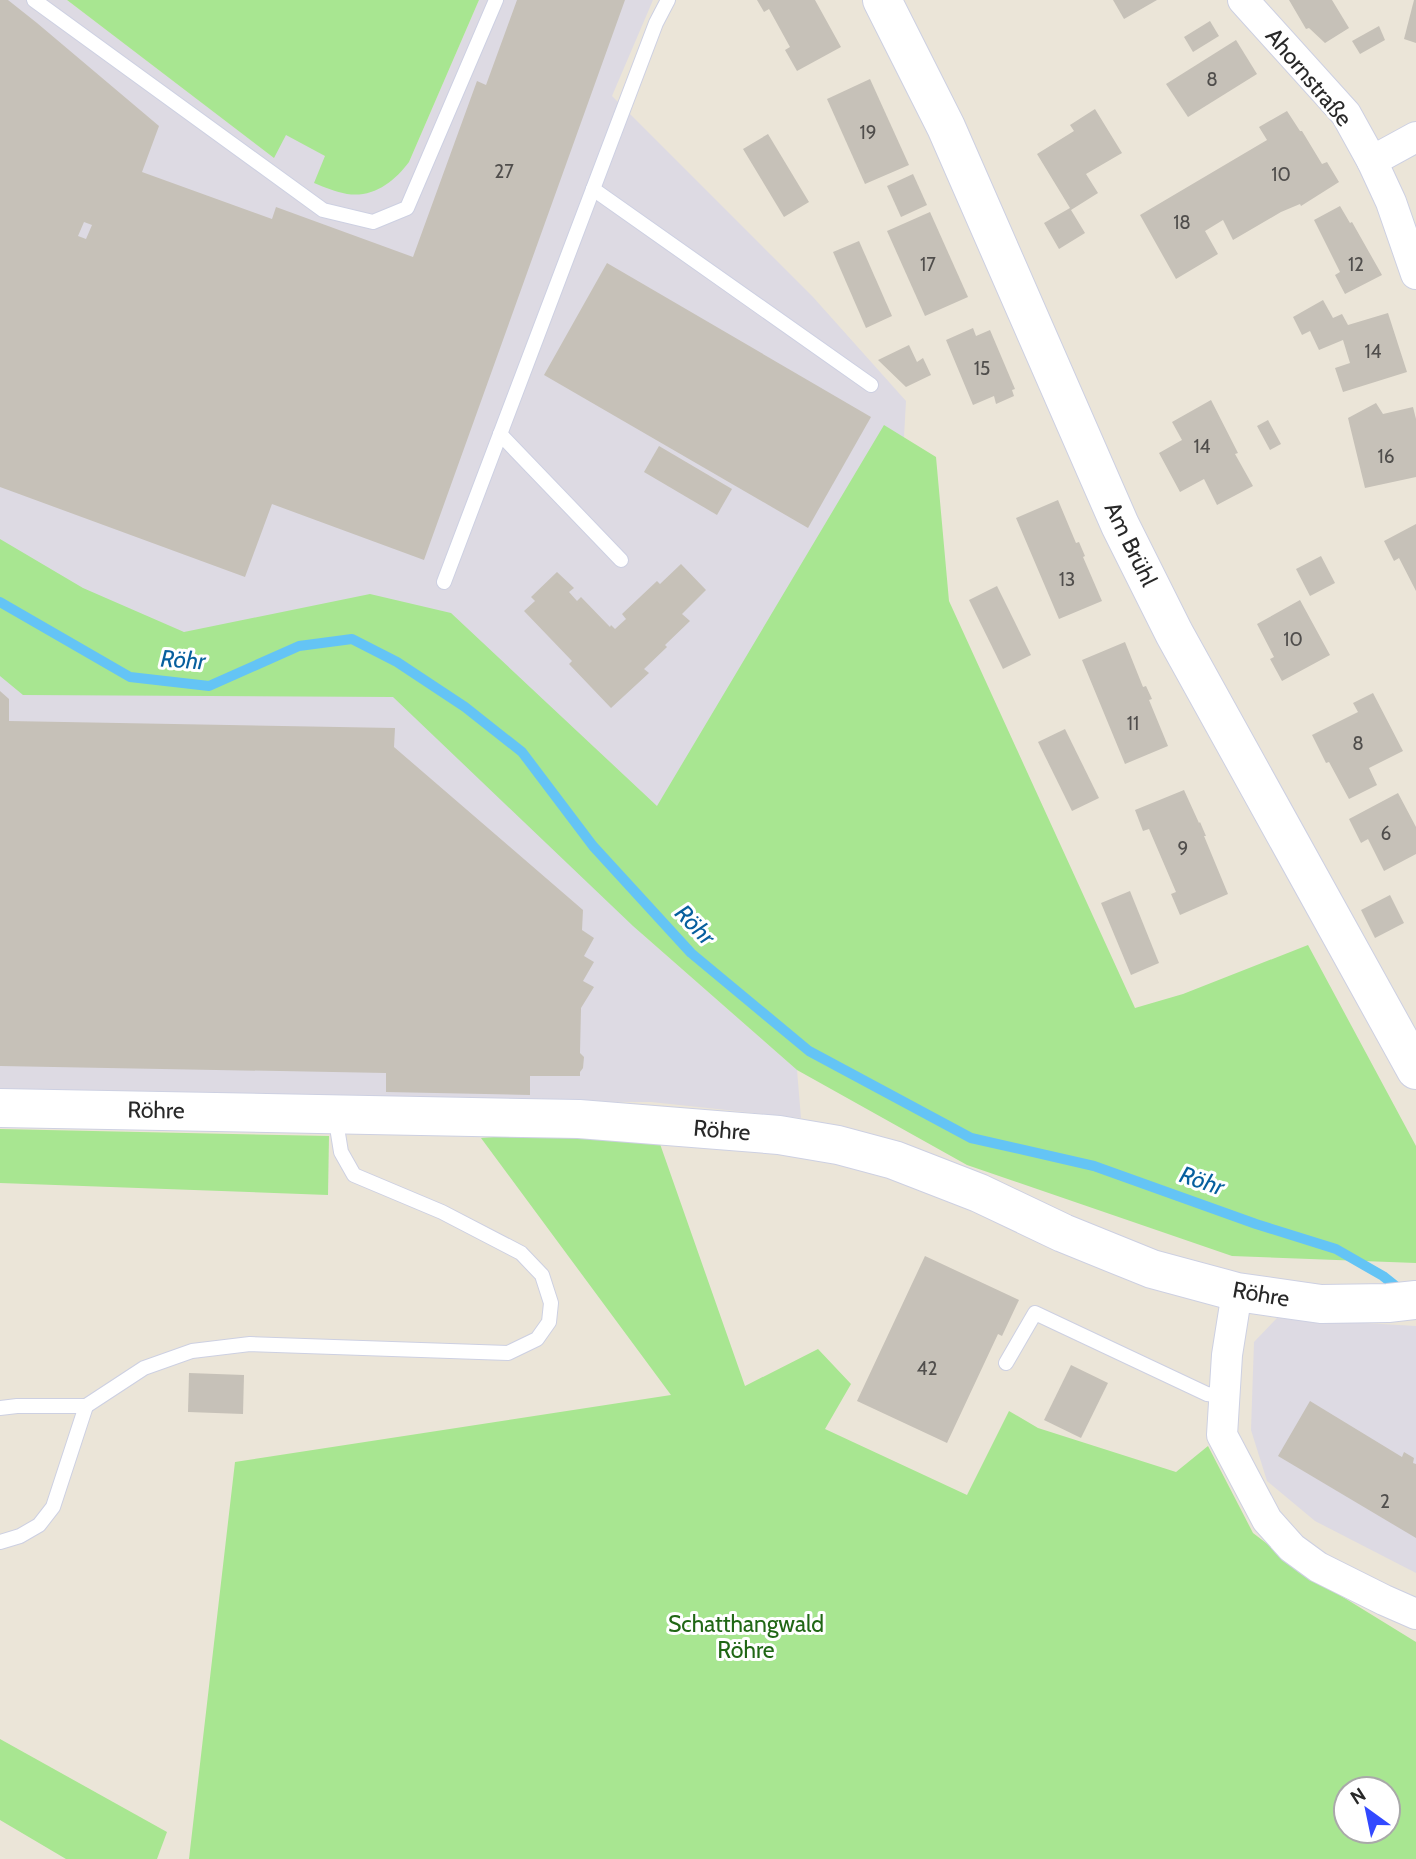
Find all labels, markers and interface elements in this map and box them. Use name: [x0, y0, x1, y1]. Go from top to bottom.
street label: Ahornstraße: [1260, 22, 1358, 132]
house number: 8: [1206, 68, 1218, 91]
house number: 19: [860, 121, 877, 144]
house number: 27: [494, 160, 514, 183]
house number: 10: [1271, 163, 1291, 186]
house number: 18: [1173, 211, 1191, 234]
house number: 17: [920, 253, 936, 276]
house number: 12: [1348, 253, 1364, 276]
house number: 14: [1364, 340, 1382, 363]
house number: 15: [974, 357, 990, 380]
house number: 14: [1193, 435, 1211, 458]
house number: 16: [1378, 445, 1395, 468]
street label: Am Brühl: [1099, 497, 1164, 591]
house number: 13: [1059, 568, 1075, 591]
house number: 10: [1283, 628, 1303, 651]
water label: Röhr: [160, 643, 208, 676]
house number: 11: [1127, 712, 1139, 735]
house number: 8: [1352, 732, 1364, 755]
house number: 6: [1381, 822, 1391, 845]
house number: 9: [1178, 837, 1188, 860]
water label: Röhr: [669, 898, 723, 952]
street label: Röhre: [127, 1096, 185, 1125]
street label: Röhre: [692, 1114, 752, 1146]
water label: Röhr: [1176, 1159, 1230, 1202]
street label: Röhre: [1230, 1275, 1292, 1313]
house number: 42: [917, 1357, 937, 1380]
house number: 2: [1380, 1490, 1390, 1513]
park label: Schatthangwald Röhre: [668, 1610, 824, 1664]
north arrow: [1332, 1775, 1402, 1845]
text: N: [1346, 1783, 1370, 1809]

